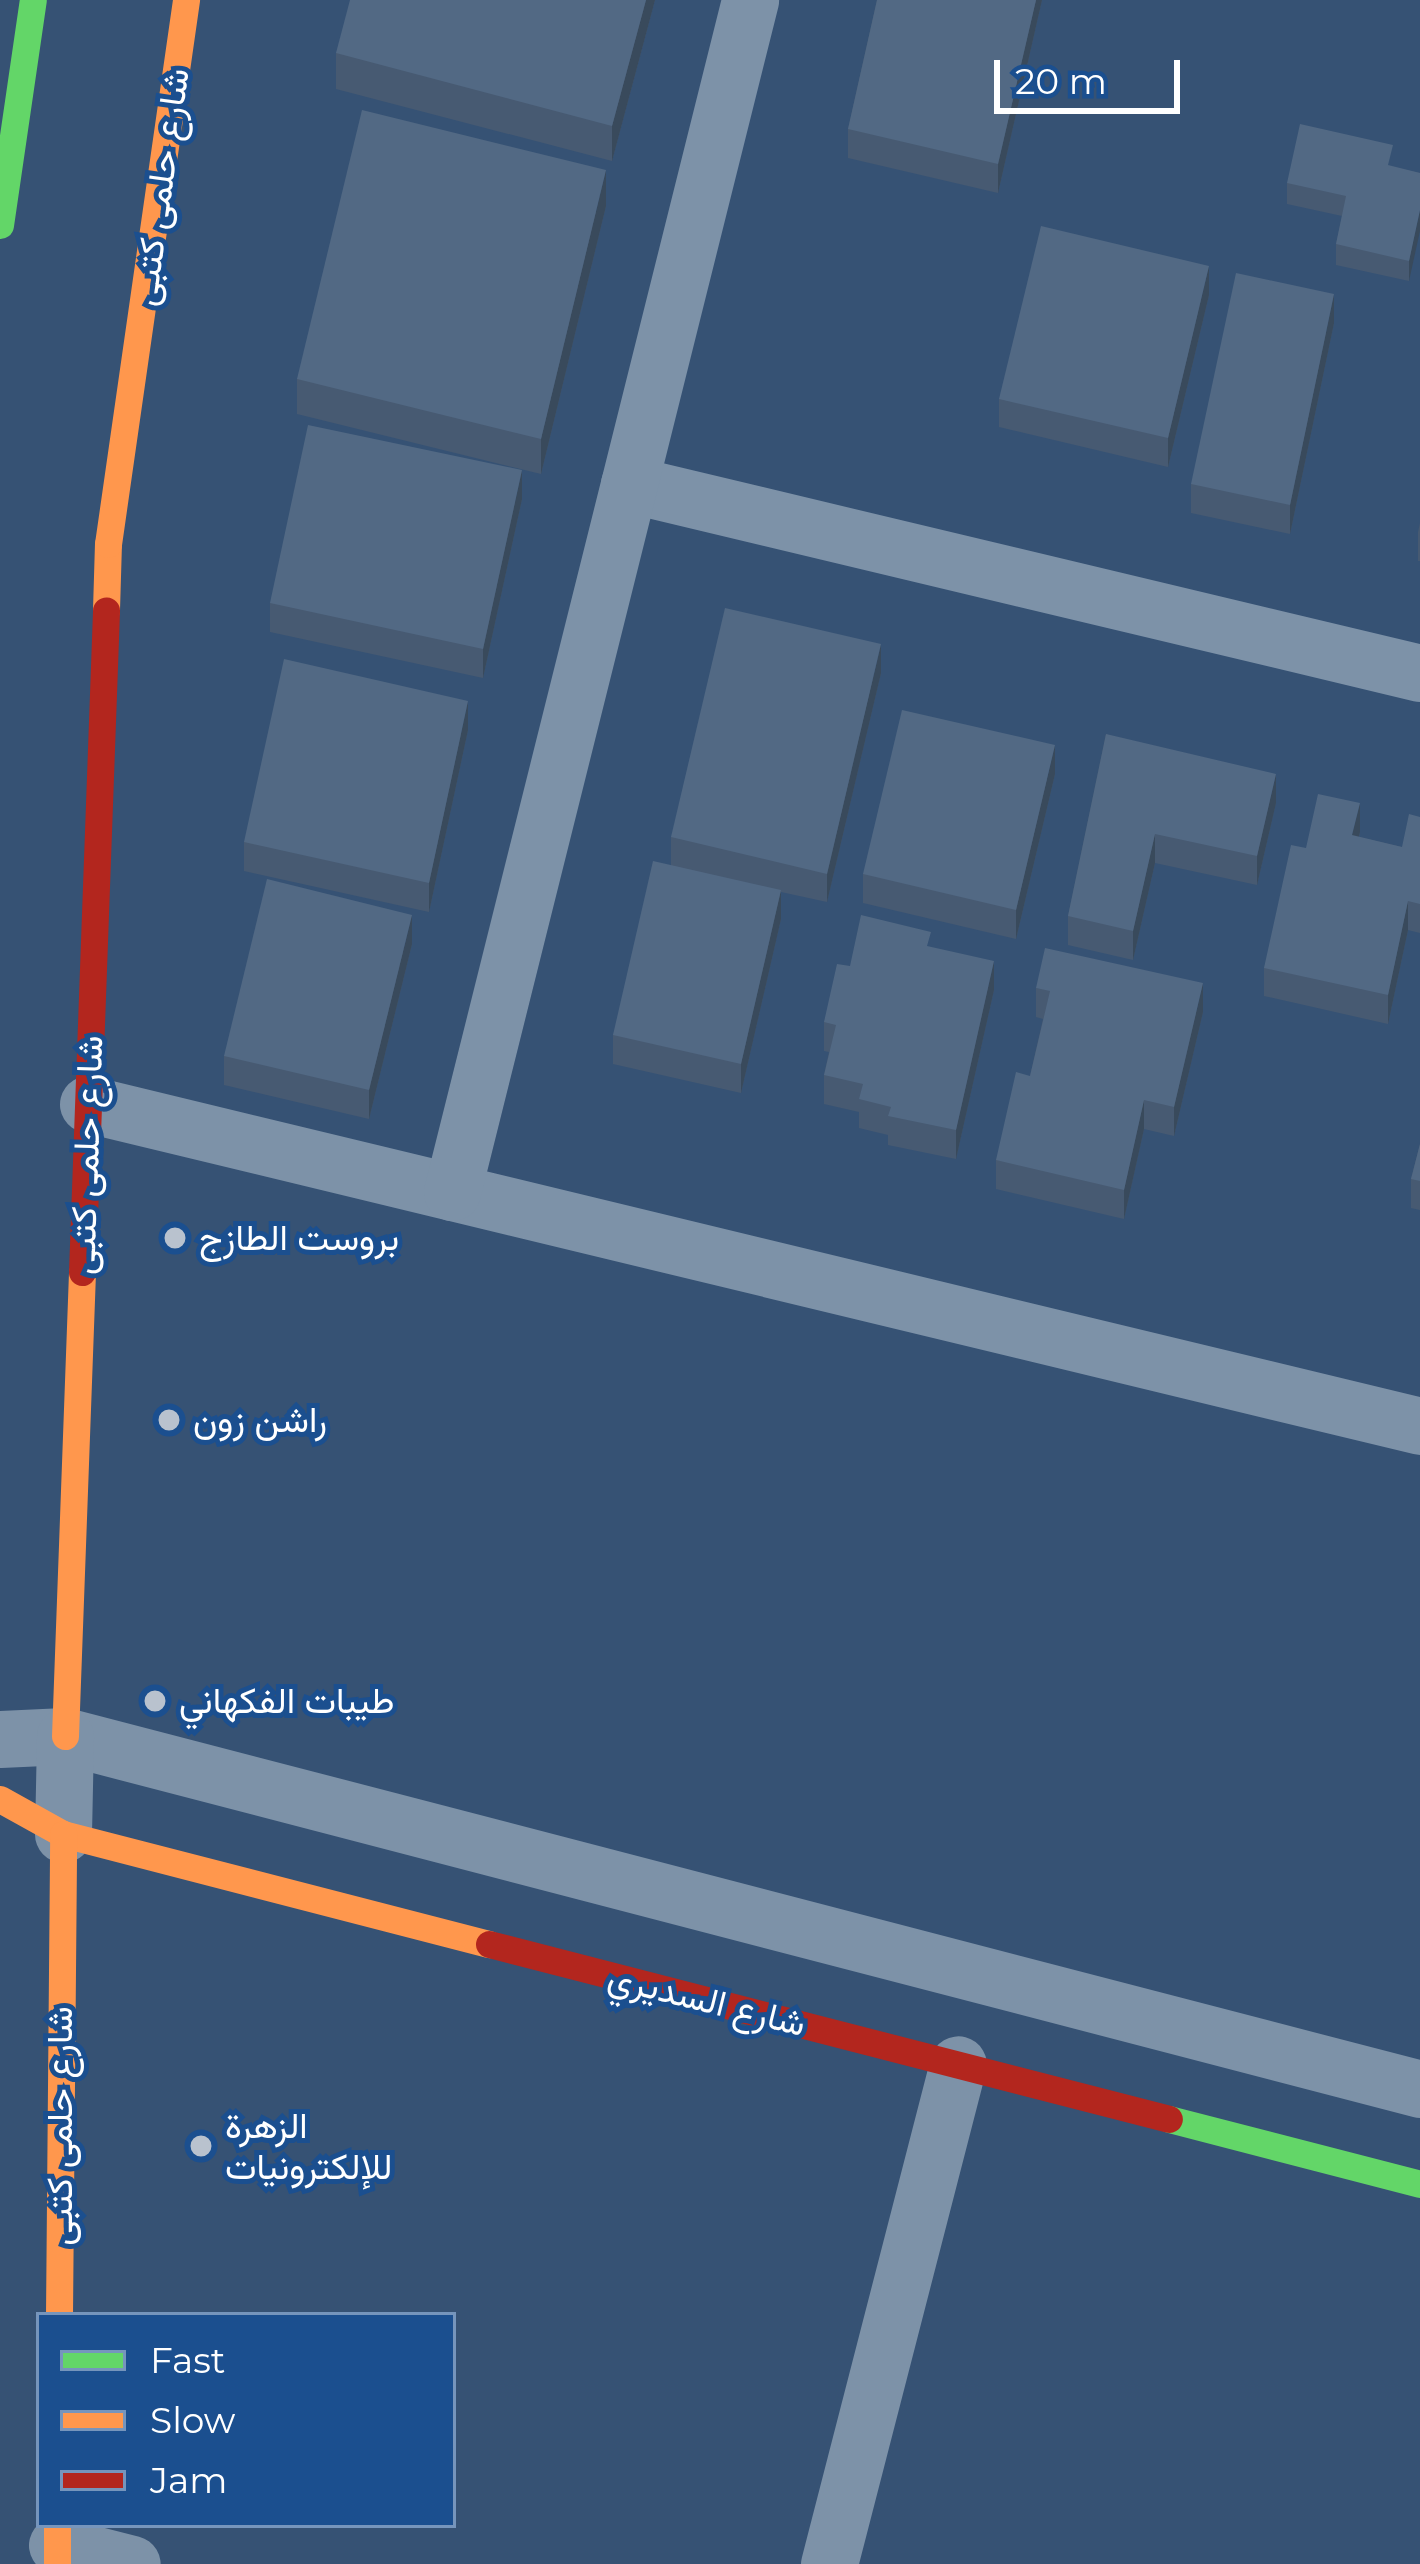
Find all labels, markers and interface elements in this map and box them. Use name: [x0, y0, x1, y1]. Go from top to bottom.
scale bar: [1000, 36, 1186, 110]
text: 20 m: [1015, 59, 1107, 103]
street label: شارع حلمى كتبى: [122, 65, 198, 309]
street label: شارع حلمى كتبى: [60, 1035, 112, 1275]
place label: بروست الطازج: [199, 1216, 399, 1260]
marker: بروست الطازج: [162, 1225, 188, 1251]
place label: راشن زون: [193, 1398, 327, 1442]
marker: راشن زون: [156, 1407, 182, 1433]
place label: طيبات الفكهاني: [179, 1679, 394, 1723]
marker: طيبات الفكهاني: [142, 1688, 168, 1714]
street label: شارع السديري: [604, 1955, 810, 2045]
street label: شارع حلمى كتبى: [38, 2006, 82, 2246]
place label: الزهرة للإلكترونيات: [225, 2103, 392, 2188]
marker: الزهرة للإلكترونيات: [188, 2133, 214, 2159]
legend: [36, 2312, 456, 2528]
text: Fast: [150, 2338, 225, 2382]
text: Slow: [150, 2398, 236, 2442]
text: Jam: [150, 2458, 227, 2502]

